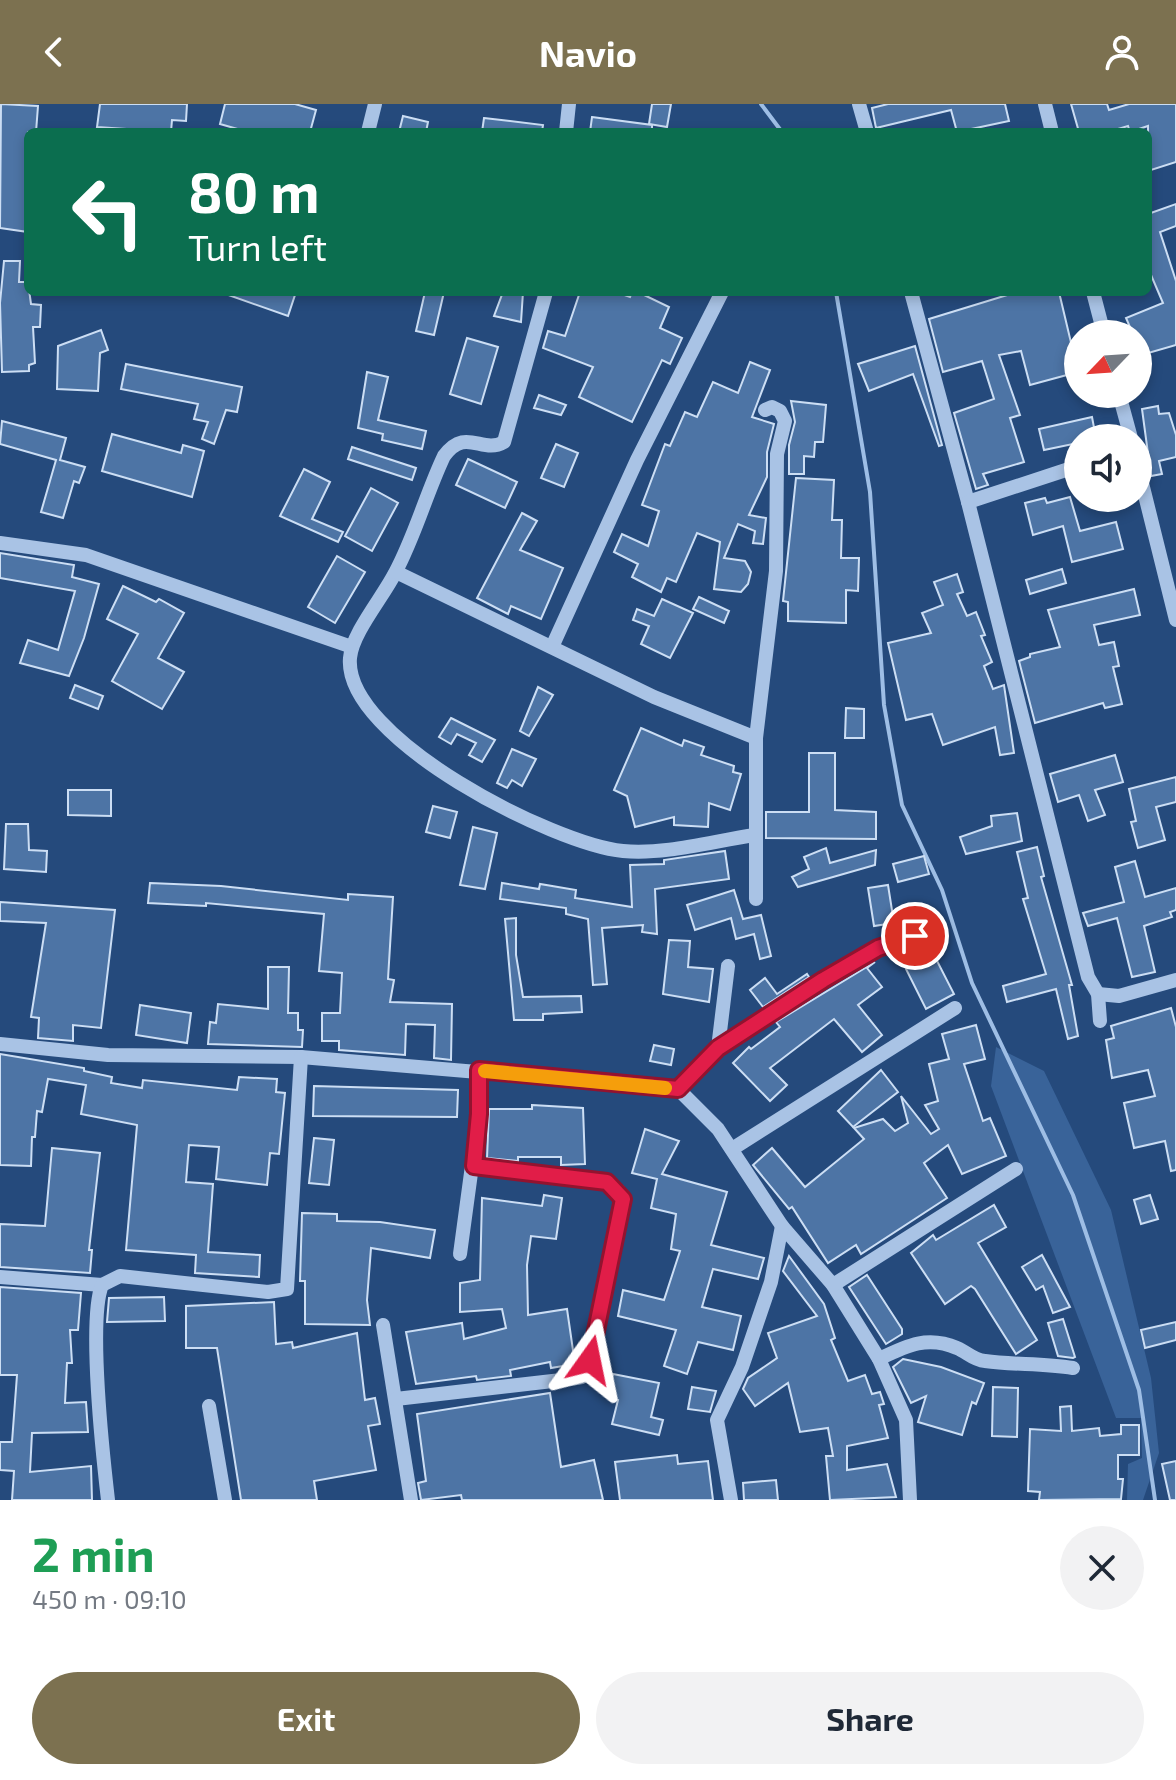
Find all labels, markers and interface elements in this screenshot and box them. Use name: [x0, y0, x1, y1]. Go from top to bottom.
icon: back: [32, 30, 76, 74]
icon: person: [1100, 30, 1144, 74]
text: Navio: [539, 31, 637, 74]
text: 80 m: [188, 157, 320, 224]
icon: left: [56, 160, 160, 264]
text: Turn left: [188, 225, 327, 268]
north arrow: [1064, 320, 1152, 408]
map controls: [1064, 320, 1152, 512]
button: sound: [1064, 424, 1152, 512]
pin: [881, 902, 949, 970]
icon: arrive: [893, 914, 937, 958]
position arrow: [548, 1318, 632, 1402]
text: 2 min: [32, 1524, 155, 1582]
button: close: [1060, 1526, 1144, 1610]
text: 450 m · 09:10: [32, 1583, 187, 1614]
button: Exit: [32, 1672, 580, 1764]
button: Share: [596, 1672, 1144, 1764]

